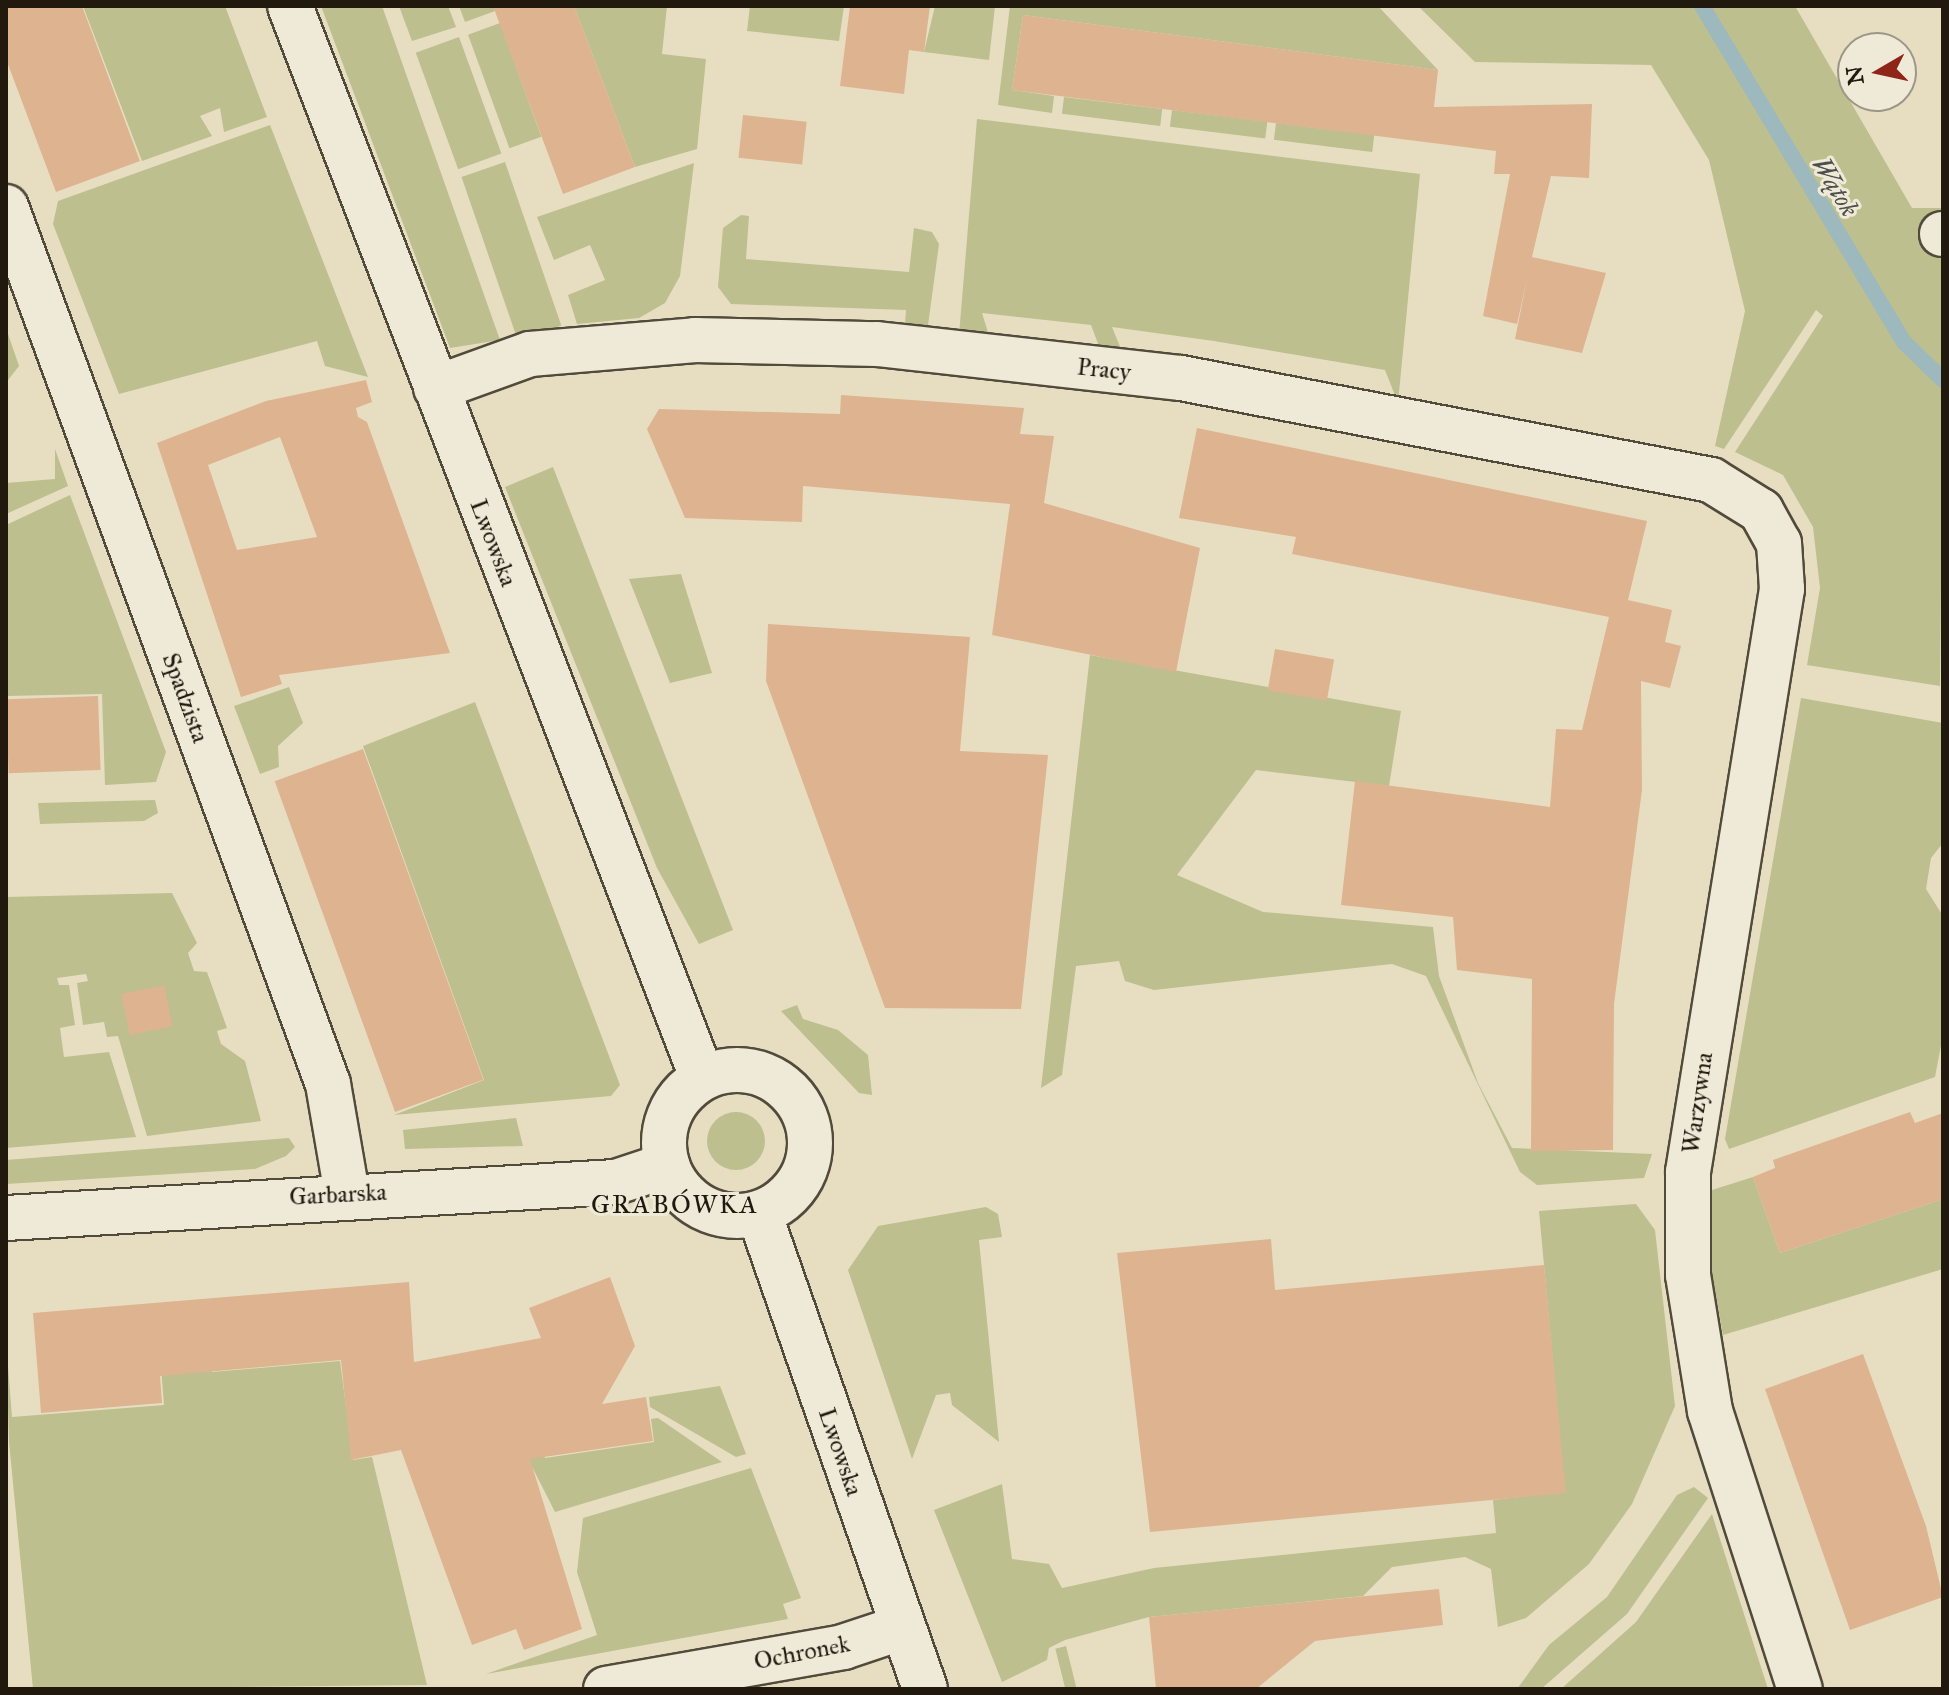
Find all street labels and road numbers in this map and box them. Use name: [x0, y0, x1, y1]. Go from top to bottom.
street label: Pracy: [1076, 353, 1132, 387]
street label: Lwowska: [463, 495, 523, 591]
street label: Spadzista: [156, 649, 214, 747]
street label: Warzywna: [1677, 1051, 1719, 1155]
street label: Garbarska: [289, 1178, 387, 1212]
street label: Lwowska: [812, 1404, 868, 1500]
street label: Ochronek: [752, 1630, 852, 1676]

